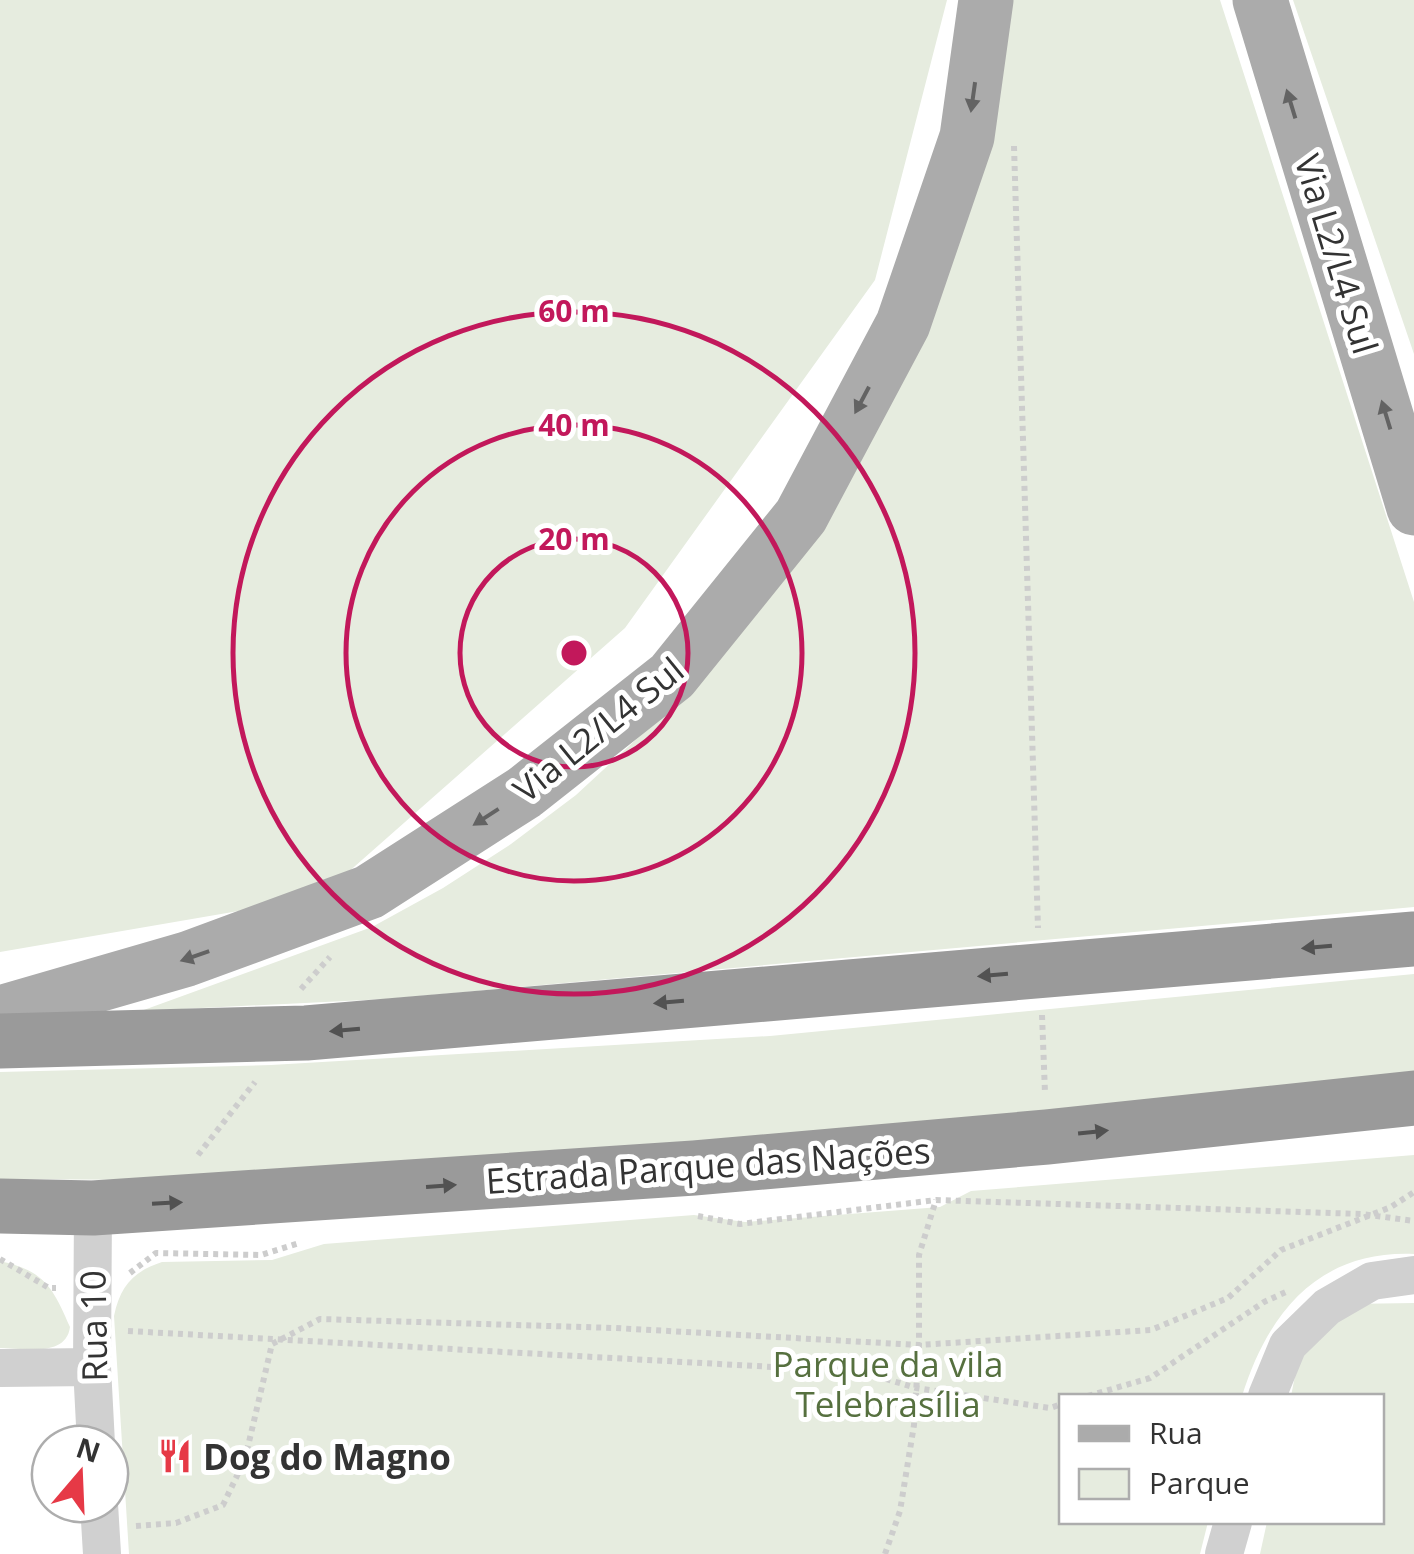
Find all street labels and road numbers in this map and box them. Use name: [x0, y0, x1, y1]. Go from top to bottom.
street label: Via L2/L4 Sul: [1284, 149, 1390, 359]
street label: Via L2/L4 Sul: [503, 646, 693, 812]
street label: Estrada Parque das Nações: [484, 1126, 932, 1204]
street label: Rua 10: [69, 1270, 117, 1382]

